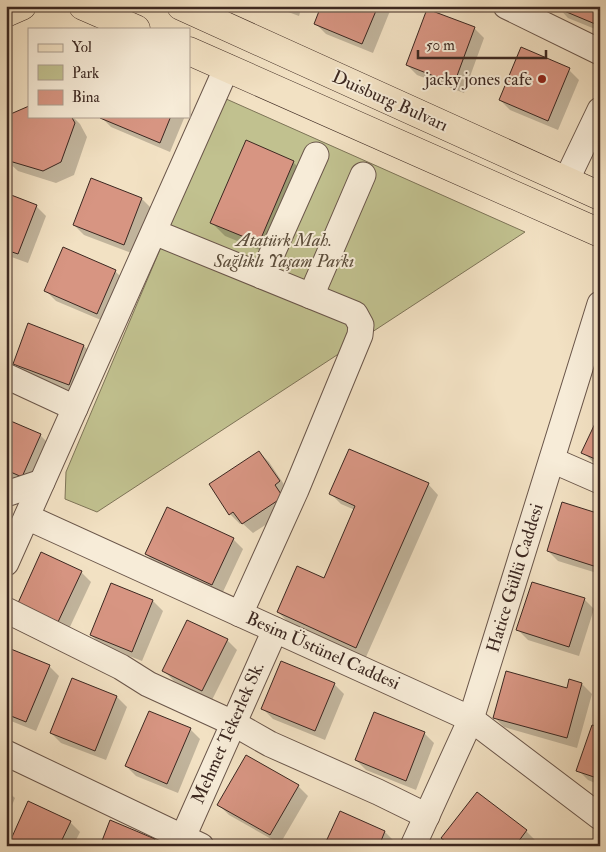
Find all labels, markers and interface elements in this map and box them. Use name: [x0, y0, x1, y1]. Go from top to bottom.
legend: [28, 28, 190, 118]
scale bar: [418, 28, 546, 60]
text: 50 m: [426, 36, 455, 55]
text: Yol: [72, 38, 92, 57]
text: Park: [72, 64, 99, 83]
street label: Duisburg Bulvarı: [328, 65, 452, 137]
place label: jacky jones cafe: [422, 68, 532, 91]
marker: jacky jones cafe: [536, 73, 548, 85]
text: Bina: [72, 88, 100, 107]
park label: Atatürk Mah. Sağlıklı Yaşam Parkı: [213, 229, 354, 273]
street label: Hatice Güllü Caddesi: [481, 500, 549, 655]
street label: Besim Üstünel Caddesi: [243, 607, 404, 695]
street label: Mehmet Tekerlek Sk.: [186, 659, 270, 807]

